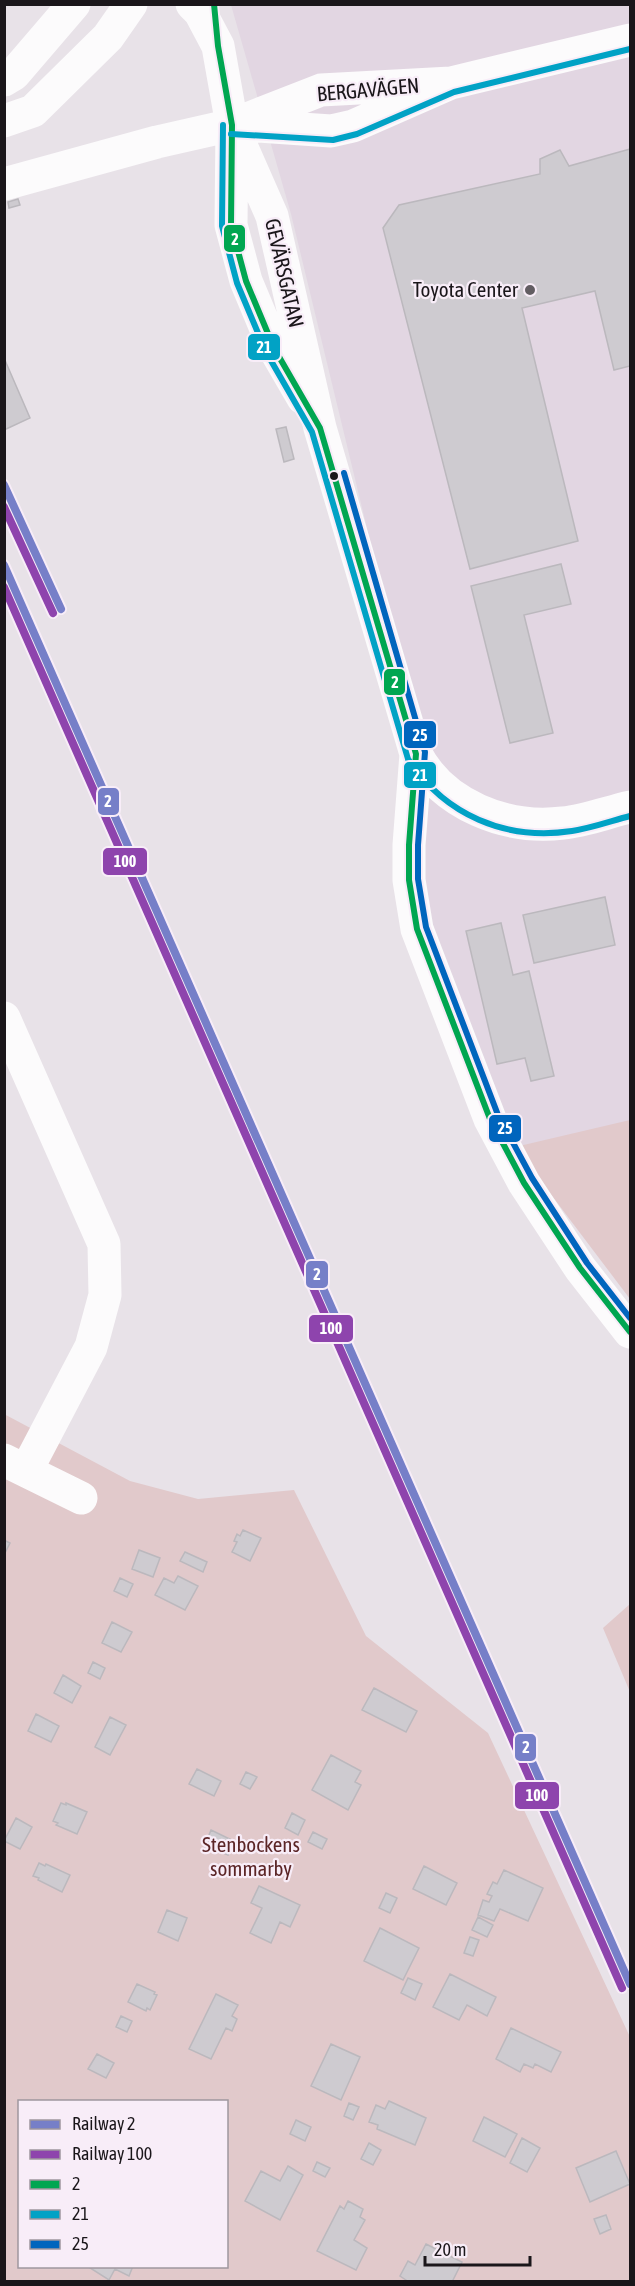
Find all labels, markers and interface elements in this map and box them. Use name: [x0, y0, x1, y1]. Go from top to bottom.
street label: BERGAVÄGEN: [316, 73, 420, 105]
street label: GEVÄRSGATAN: [261, 216, 309, 330]
line badge: 2: [223, 224, 246, 253]
text: 2: [231, 230, 239, 248]
place label: Toyota Center: [413, 277, 519, 301]
marker: Toyota Center: [523, 283, 537, 297]
line badge: 21: [247, 333, 281, 361]
text: 21: [256, 338, 272, 356]
unlabelled marker: [328, 470, 340, 482]
line badge: 2: [383, 668, 406, 696]
text: 2: [391, 673, 399, 691]
line badge: 25: [403, 720, 437, 749]
text: 25: [412, 726, 428, 744]
line badge: 21: [403, 761, 437, 789]
text: 21: [412, 766, 428, 784]
line badge: 2: [97, 787, 120, 816]
text: 2: [104, 792, 112, 810]
line badge: 100: [102, 847, 148, 876]
text: 100: [114, 852, 137, 870]
line badge: 25: [488, 1114, 522, 1143]
text: 25: [497, 1119, 513, 1137]
line badge: 2: [305, 1260, 329, 1289]
text: 2: [313, 1265, 321, 1283]
line badge: 100: [308, 1314, 354, 1343]
text: 100: [320, 1319, 343, 1337]
line badge: 2: [514, 1733, 537, 1762]
text: 2: [522, 1738, 530, 1756]
line badge: 100: [514, 1781, 560, 1810]
text: 100: [526, 1786, 549, 1804]
park label: Stenbockens sommarby: [202, 1832, 300, 1880]
legend: [18, 2100, 228, 2268]
text: Railway 2: [72, 2113, 135, 2134]
text: Railway 100: [72, 2143, 152, 2164]
text: 2: [72, 2173, 80, 2194]
text: 21: [72, 2203, 89, 2224]
scale bar: [425, 2229, 530, 2267]
text: 25: [72, 2233, 89, 2254]
text: 20 m: [434, 2239, 466, 2260]

